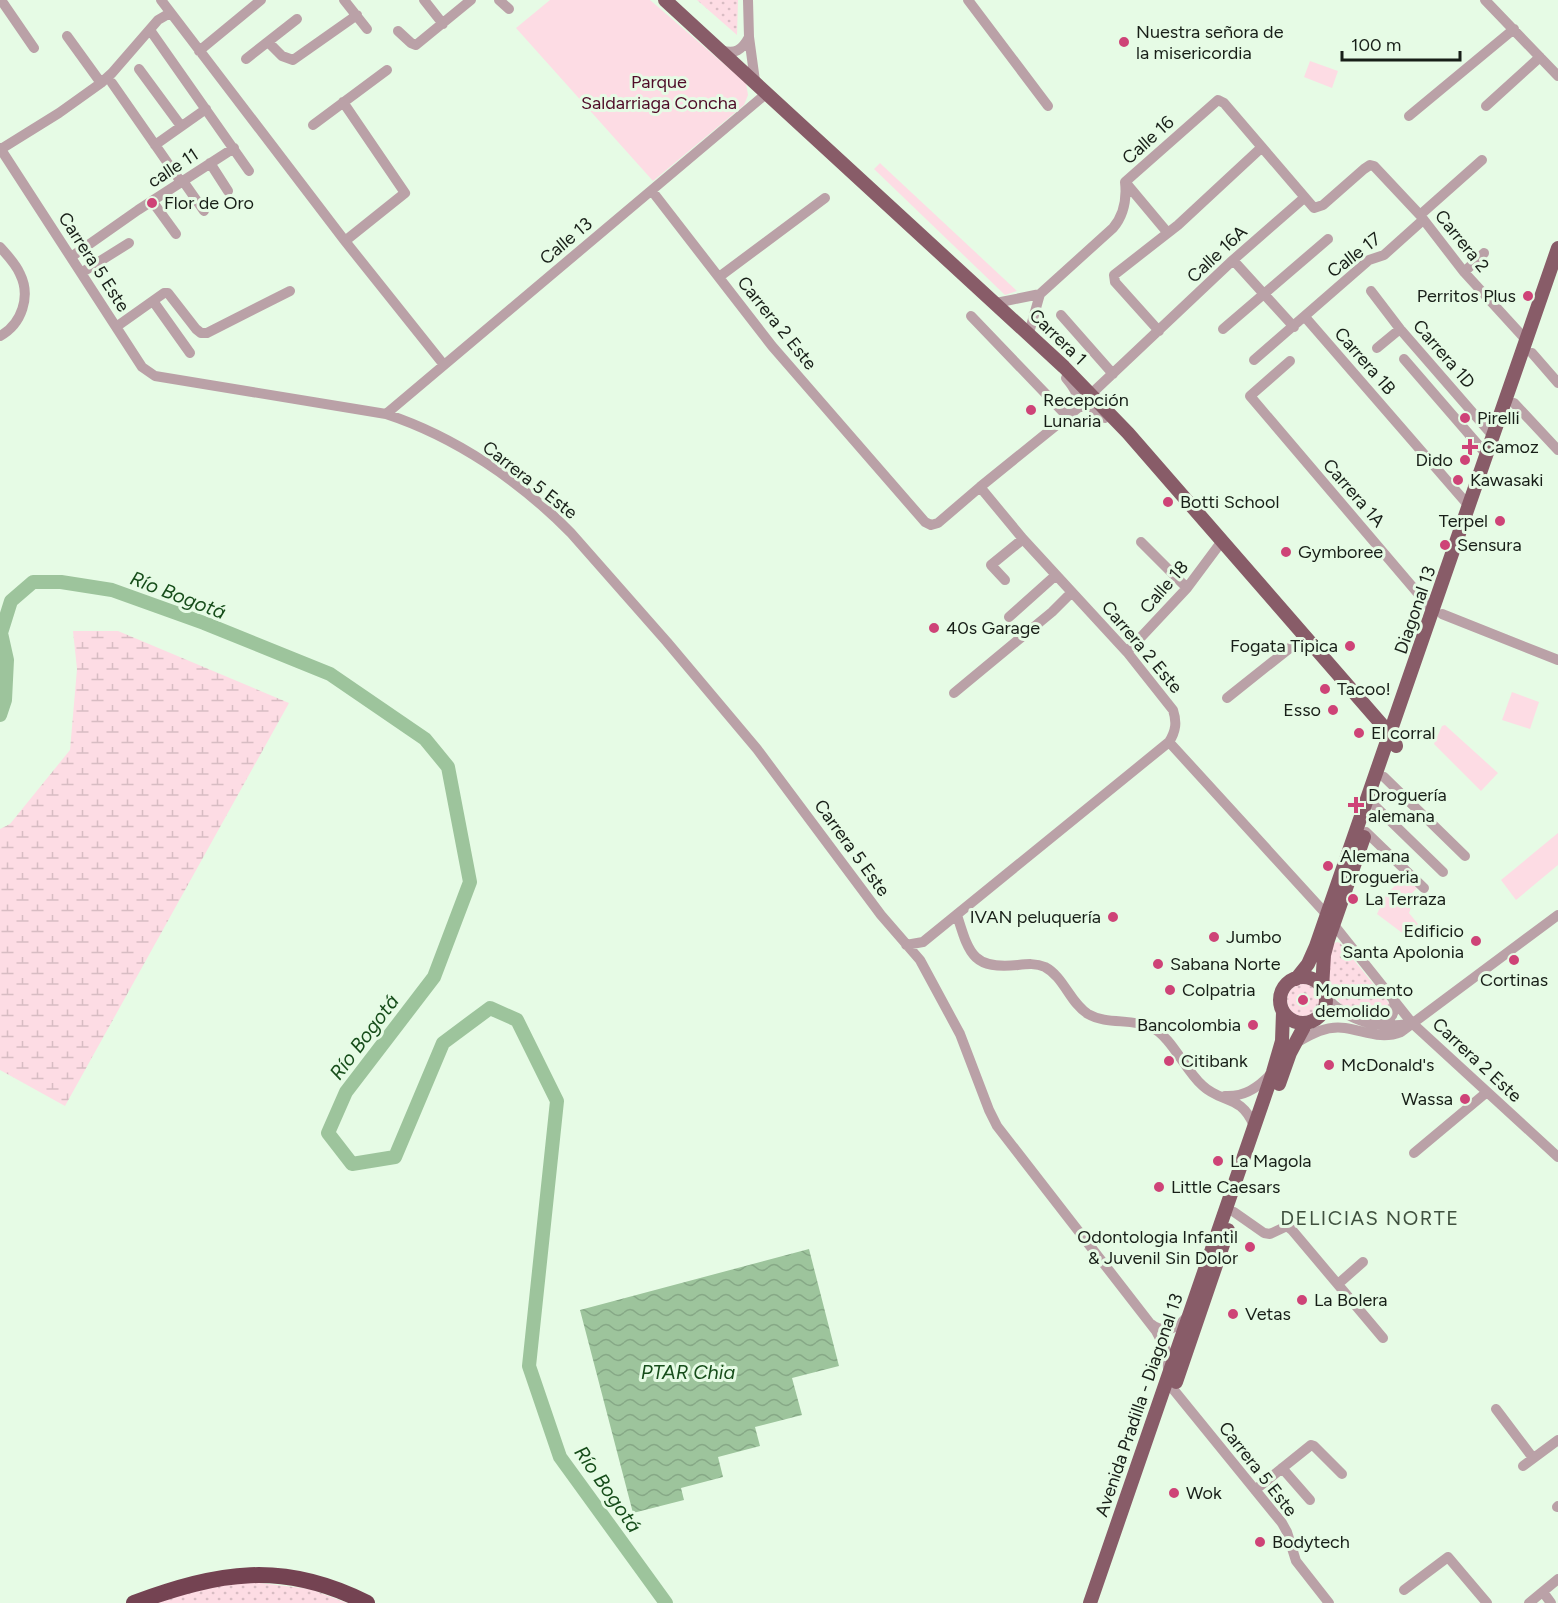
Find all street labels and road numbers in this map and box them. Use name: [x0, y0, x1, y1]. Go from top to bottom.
street label: Calle 16: [1118, 111, 1178, 169]
street label: calle 11: [144, 144, 202, 192]
street label: Carrera 2: [1430, 205, 1494, 277]
street label: Carrera 5 Este: [54, 208, 134, 316]
street label: Calle 13: [535, 213, 597, 269]
street label: Calle 16A: [1182, 221, 1252, 287]
street label: Calle 17: [1323, 228, 1385, 282]
street label: Carrera 2 Este: [733, 272, 822, 374]
street label: Carrera 1: [1025, 304, 1091, 370]
street label: Carrera 1D: [1408, 315, 1480, 393]
street label: Carrera 1B: [1330, 323, 1400, 399]
street label: Carrera 5 Este: [478, 436, 582, 524]
street label: Carrera 1A: [1318, 454, 1390, 532]
street label: Calle 18: [1135, 556, 1193, 618]
street label: Diagonal 13: [1390, 563, 1440, 657]
street label: Carrera 2 Este: [1097, 596, 1187, 698]
street label: Carrera 5 Este: [810, 795, 895, 901]
street label: Carrera 2 Este: [1428, 1013, 1526, 1107]
street label: Avenida Pradilla - Diagonal 13: [1090, 1290, 1188, 1520]
street label: Carrera 5 Este: [1214, 1417, 1302, 1521]

